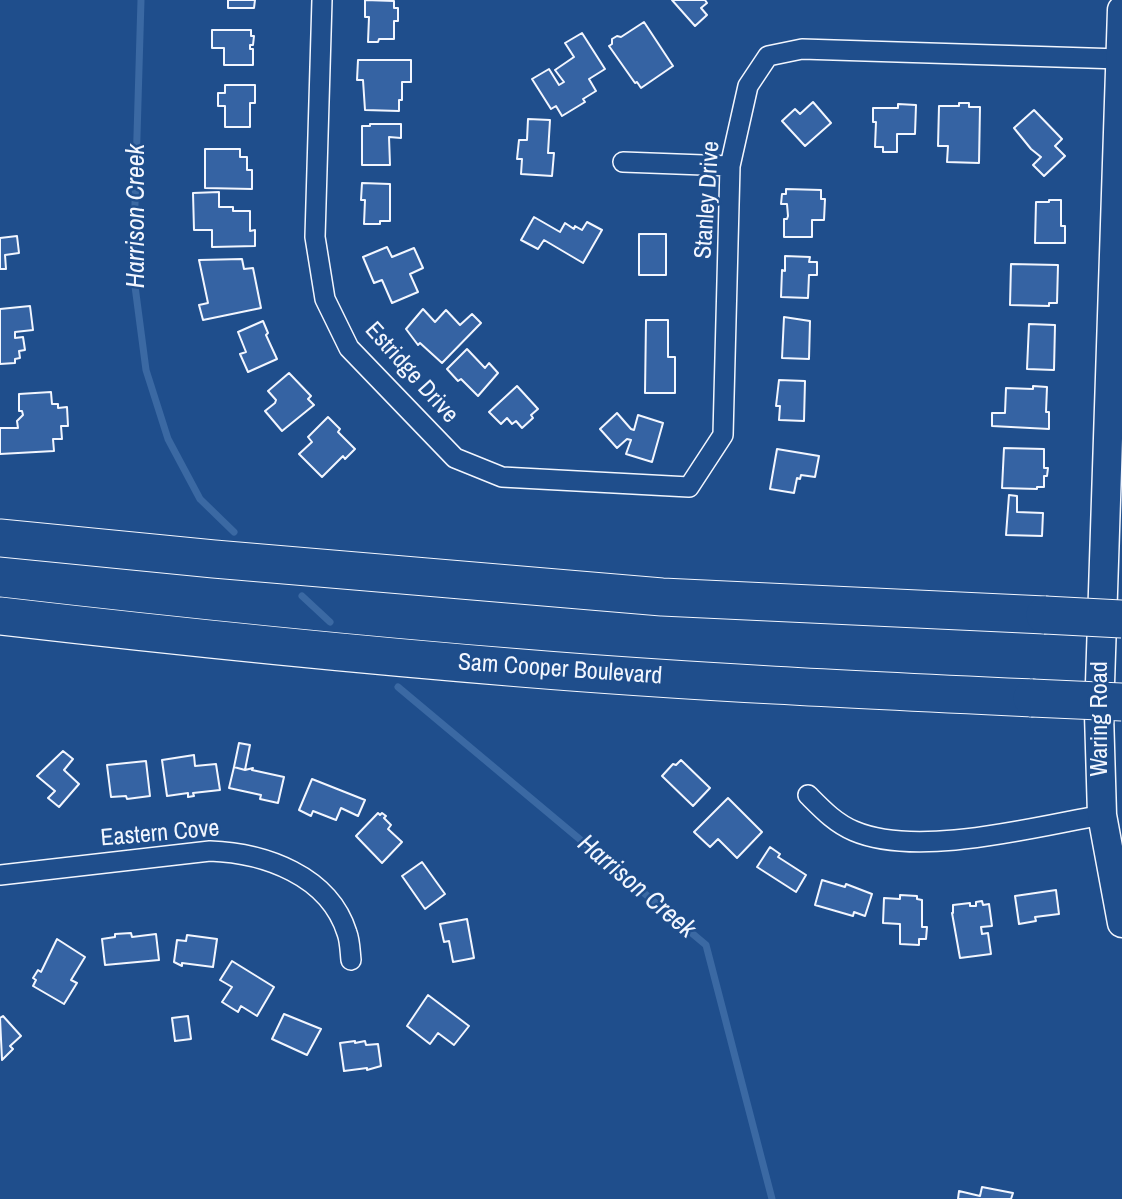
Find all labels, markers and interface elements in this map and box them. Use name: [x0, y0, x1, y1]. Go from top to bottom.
street label: Stanley Drive: [690, 140, 726, 260]
water label: Harrison Creek: [121, 144, 153, 288]
street label: Estridge Drive: [358, 317, 464, 429]
street label: Sam Cooper Boulevard: [457, 649, 663, 691]
street label: Waring Road: [1087, 661, 1115, 777]
street label: Eastern Cove: [99, 814, 221, 854]
water label: Harrison Creek: [571, 829, 701, 945]

